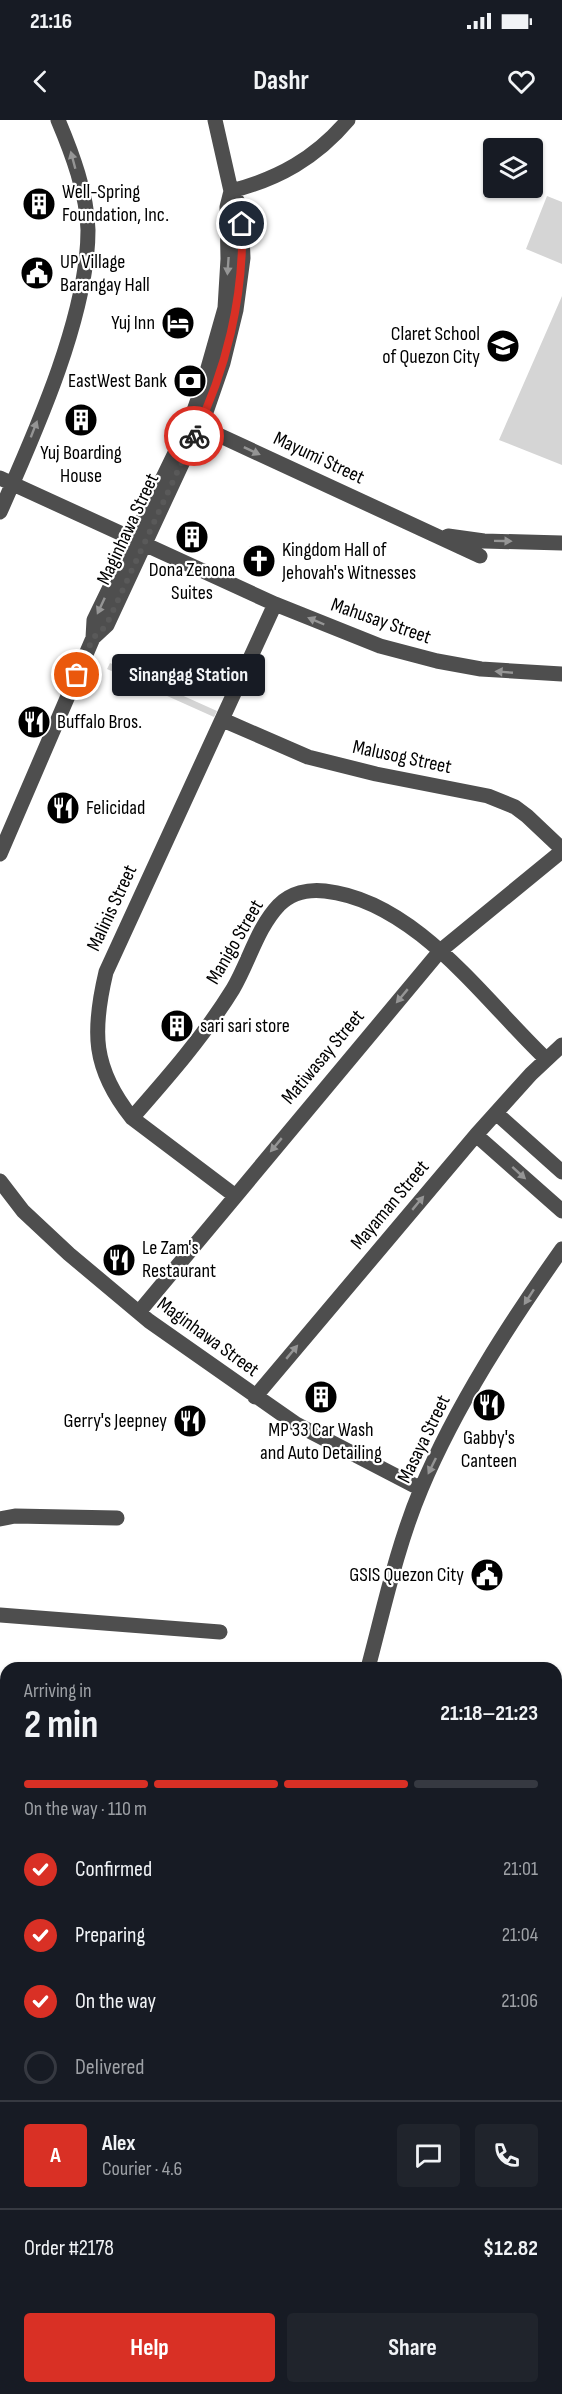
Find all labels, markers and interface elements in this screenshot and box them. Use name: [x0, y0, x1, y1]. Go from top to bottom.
text: 21:16: [30, 8, 72, 35]
icon: back: [24, 65, 57, 98]
text: Dashr: [253, 65, 309, 97]
icon: heart: [505, 65, 538, 98]
map controls: [483, 138, 543, 198]
button: layers: [483, 138, 543, 198]
one-way arrow: [68, 151, 78, 170]
place label: Well-Spring Foundation, Inc.: [62, 180, 169, 227]
building icon: Well-Spring Foundation, Inc.: [21, 186, 57, 222]
pin: [216, 198, 267, 249]
icon: home: [225, 207, 258, 240]
place label: UP Village Barangay Hall: [60, 250, 150, 297]
public building icon: UP Village Barangay Hall: [19, 255, 55, 291]
one-way arrow: [223, 256, 233, 275]
hotel icon: Yuj Inn: [160, 305, 196, 341]
place label: Yuj Inn: [111, 311, 155, 335]
place label: Claret School of Quezon City: [382, 322, 480, 369]
school or university icon: Claret School of Quezon City: [485, 328, 521, 364]
bank icon: EastWest Bank: [172, 363, 208, 399]
place label: EastWest Bank: [68, 369, 167, 393]
building icon: Yuj Boarding House: [63, 402, 99, 438]
courier: [164, 406, 224, 466]
one-way arrow: [29, 420, 39, 438]
icon: bike: [178, 420, 211, 453]
street label: Mayumi Street: [270, 427, 368, 489]
place label: Yuj Boarding House: [40, 441, 122, 488]
one-way arrow: [244, 446, 261, 455]
street label: Maginhawa Street: [92, 470, 164, 588]
building icon: Dona Zenona Suites: [174, 519, 210, 555]
one-way arrow: [494, 537, 513, 546]
place label: Kingdom Hall of Jehovah's Witnesses: [281, 538, 416, 585]
church icon: Kingdom Hall of Jehovah's Witnesses: [241, 543, 277, 579]
place label: Dona Zenona Suites: [149, 558, 235, 605]
street label: Mahusay Street: [328, 593, 434, 649]
one-way arrow: [95, 597, 105, 615]
one-way arrow: [307, 616, 325, 625]
pin: [51, 649, 102, 700]
callout: Sinangag Station: [113, 654, 266, 696]
icon: bag: [60, 658, 93, 691]
text: Sinangag Station: [129, 663, 248, 687]
one-way arrow: [494, 667, 513, 677]
restaurant icon: Buffalo Bros.: [16, 704, 52, 740]
place label: Buffalo Bros.: [57, 710, 142, 734]
street label: Malusog Street: [350, 735, 454, 779]
restaurant icon: Felicidad: [45, 790, 81, 826]
place label: Felicidad: [86, 796, 145, 820]
street label: Malinis Street: [82, 861, 142, 955]
street label: Manigo Street: [201, 896, 269, 988]
one-way arrow: [396, 988, 409, 1003]
street label: Matiwasay Street: [277, 1005, 369, 1109]
building icon: sari sari store: [159, 1008, 195, 1044]
place label: sari sari store: [200, 1014, 290, 1038]
one-way arrow: [270, 1137, 283, 1152]
street label: Mayaman Street: [346, 1156, 434, 1254]
one-way arrow: [511, 1166, 526, 1179]
one-way arrow: [411, 1196, 424, 1211]
place label: Le Zam's Restaurant: [142, 1236, 216, 1283]
restaurant icon: Le Zam's Restaurant: [101, 1242, 137, 1278]
one-way arrow: [523, 1289, 535, 1305]
street label: Maginhawa Street: [152, 1292, 264, 1382]
one-way arrow: [285, 1345, 298, 1360]
building icon: MP 33 Car Wash and Auto Detailing: [303, 1379, 339, 1415]
restaurant icon: Gabby's Canteen: [471, 1387, 507, 1423]
street label: Masaya Street: [392, 1391, 456, 1487]
restaurant icon: Gerry's Jeepney: [172, 1403, 208, 1439]
place label: Gerry's Jeepney: [63, 1409, 167, 1433]
place label: MP 33 Car Wash and Auto Detailing: [260, 1418, 382, 1465]
place label: Gabby's Canteen: [461, 1426, 517, 1473]
one-way arrow: [427, 1458, 437, 1475]
public building icon: GSIS Quezon City: [469, 1557, 505, 1593]
place label: GSIS Quezon City: [349, 1563, 464, 1587]
text: Arriving in: [24, 1679, 92, 1703]
text: 21:18–21:23: [440, 1700, 538, 1727]
text: 2 min: [24, 1702, 98, 1749]
text: On the way · 110 m: [24, 1797, 147, 1821]
icon: check: [24, 1853, 57, 1886]
text: Confirmed: [75, 1856, 152, 1883]
text: 21:01: [503, 1857, 538, 1881]
icon: check: [24, 1919, 57, 1952]
text: Preparing: [75, 1922, 145, 1949]
text: 21:04: [502, 1923, 538, 1947]
icon: check: [24, 1985, 57, 2018]
text: On the way: [75, 1988, 156, 2015]
text: 21:06: [501, 1989, 538, 2013]
text: Delivered: [75, 2054, 144, 2081]
button: chat: [397, 2124, 460, 2187]
button: phone: [475, 2124, 538, 2187]
text: Alex: [102, 2130, 135, 2157]
text: A: [50, 2142, 61, 2169]
text: Courier · 4.6: [102, 2157, 182, 2181]
text: Order #2178: [24, 2235, 114, 2262]
text: $12.82: [483, 2235, 538, 2262]
button: Help: [24, 2313, 275, 2382]
button: Share: [287, 2313, 538, 2382]

